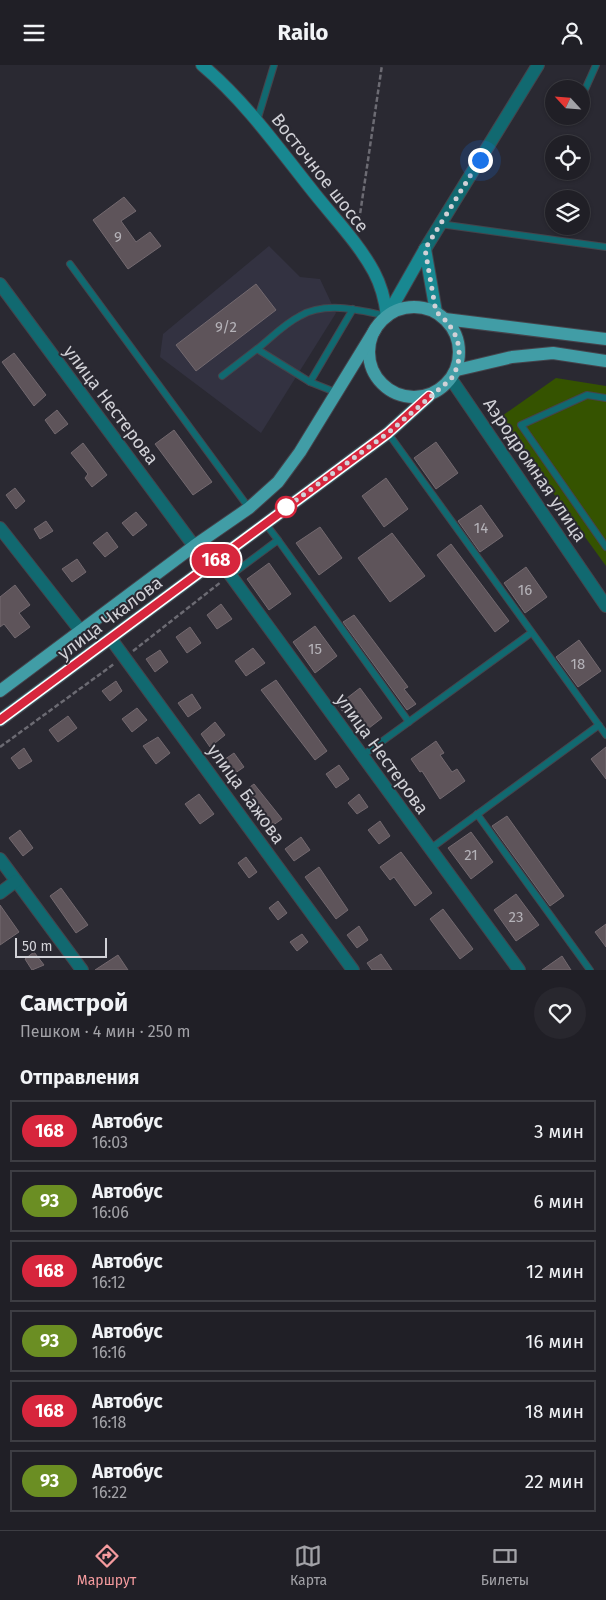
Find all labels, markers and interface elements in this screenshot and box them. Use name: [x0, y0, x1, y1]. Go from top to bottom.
icon: menu: [20, 19, 48, 47]
text: Railo: [278, 19, 328, 46]
icon: person: [558, 19, 586, 47]
north arrow: [545, 80, 590, 125]
map controls: [545, 80, 590, 235]
street label: Восточное шоссе: [267, 109, 373, 237]
button: locate: [545, 135, 590, 180]
your location: [468, 148, 493, 173]
button: layers: [545, 190, 590, 235]
house number: 9: [114, 228, 122, 246]
house number: 9/2: [215, 318, 237, 336]
street label: улица Нестерова: [59, 341, 163, 469]
street label: Аэродромная улица: [479, 394, 591, 546]
unlabelled marker: [275, 496, 297, 518]
house number: 14: [474, 519, 488, 537]
line badge: 168: [187, 544, 245, 576]
text: 168: [202, 549, 230, 571]
street label: улица Чкалова: [53, 571, 167, 665]
house number: 16: [518, 581, 532, 599]
house number: 15: [308, 640, 322, 658]
house number: 18: [571, 655, 585, 673]
street label: улица Нестерова: [331, 689, 433, 819]
street label: улица Бажова: [202, 740, 290, 848]
house number: 21: [464, 846, 478, 864]
house number: 23: [509, 908, 523, 926]
scale bar: [15, 935, 108, 958]
text: 50 m: [22, 938, 53, 955]
button: heart: [534, 987, 586, 1039]
text: Самстрой: [20, 989, 128, 1017]
text: Пешком · 4 мин · 250 m: [20, 1022, 191, 1041]
text: Отправления: [20, 1066, 139, 1089]
text: Автобус: [92, 1110, 163, 1133]
text: 168: [35, 1120, 64, 1142]
text: 3 мин: [534, 1120, 584, 1143]
text: 16:03: [92, 1133, 128, 1152]
text: Автобус: [92, 1180, 163, 1203]
text: 93: [40, 1190, 59, 1212]
text: 6 мин: [533, 1190, 584, 1213]
text: 16:06: [92, 1203, 129, 1222]
text: Автобус: [92, 1250, 163, 1273]
text: 168: [35, 1260, 64, 1282]
text: 12 мин: [526, 1260, 584, 1283]
text: 16:12: [92, 1273, 126, 1292]
text: Автобус: [92, 1320, 163, 1343]
text: 93: [40, 1330, 59, 1352]
text: 16 мин: [525, 1330, 584, 1353]
text: 16:16: [92, 1343, 126, 1362]
text: Автобус: [92, 1390, 163, 1413]
text: 168: [35, 1400, 64, 1422]
text: 18 мин: [525, 1400, 584, 1423]
text: 16:18: [92, 1413, 126, 1432]
text: Автобус: [92, 1460, 163, 1483]
text: 93: [40, 1470, 59, 1492]
text: 22 мин: [525, 1470, 584, 1493]
text: 16:22: [92, 1483, 127, 1502]
tab: Маршрут: [77, 1542, 136, 1589]
tab: Карта: [290, 1542, 327, 1589]
tab: Билеты: [481, 1542, 529, 1589]

